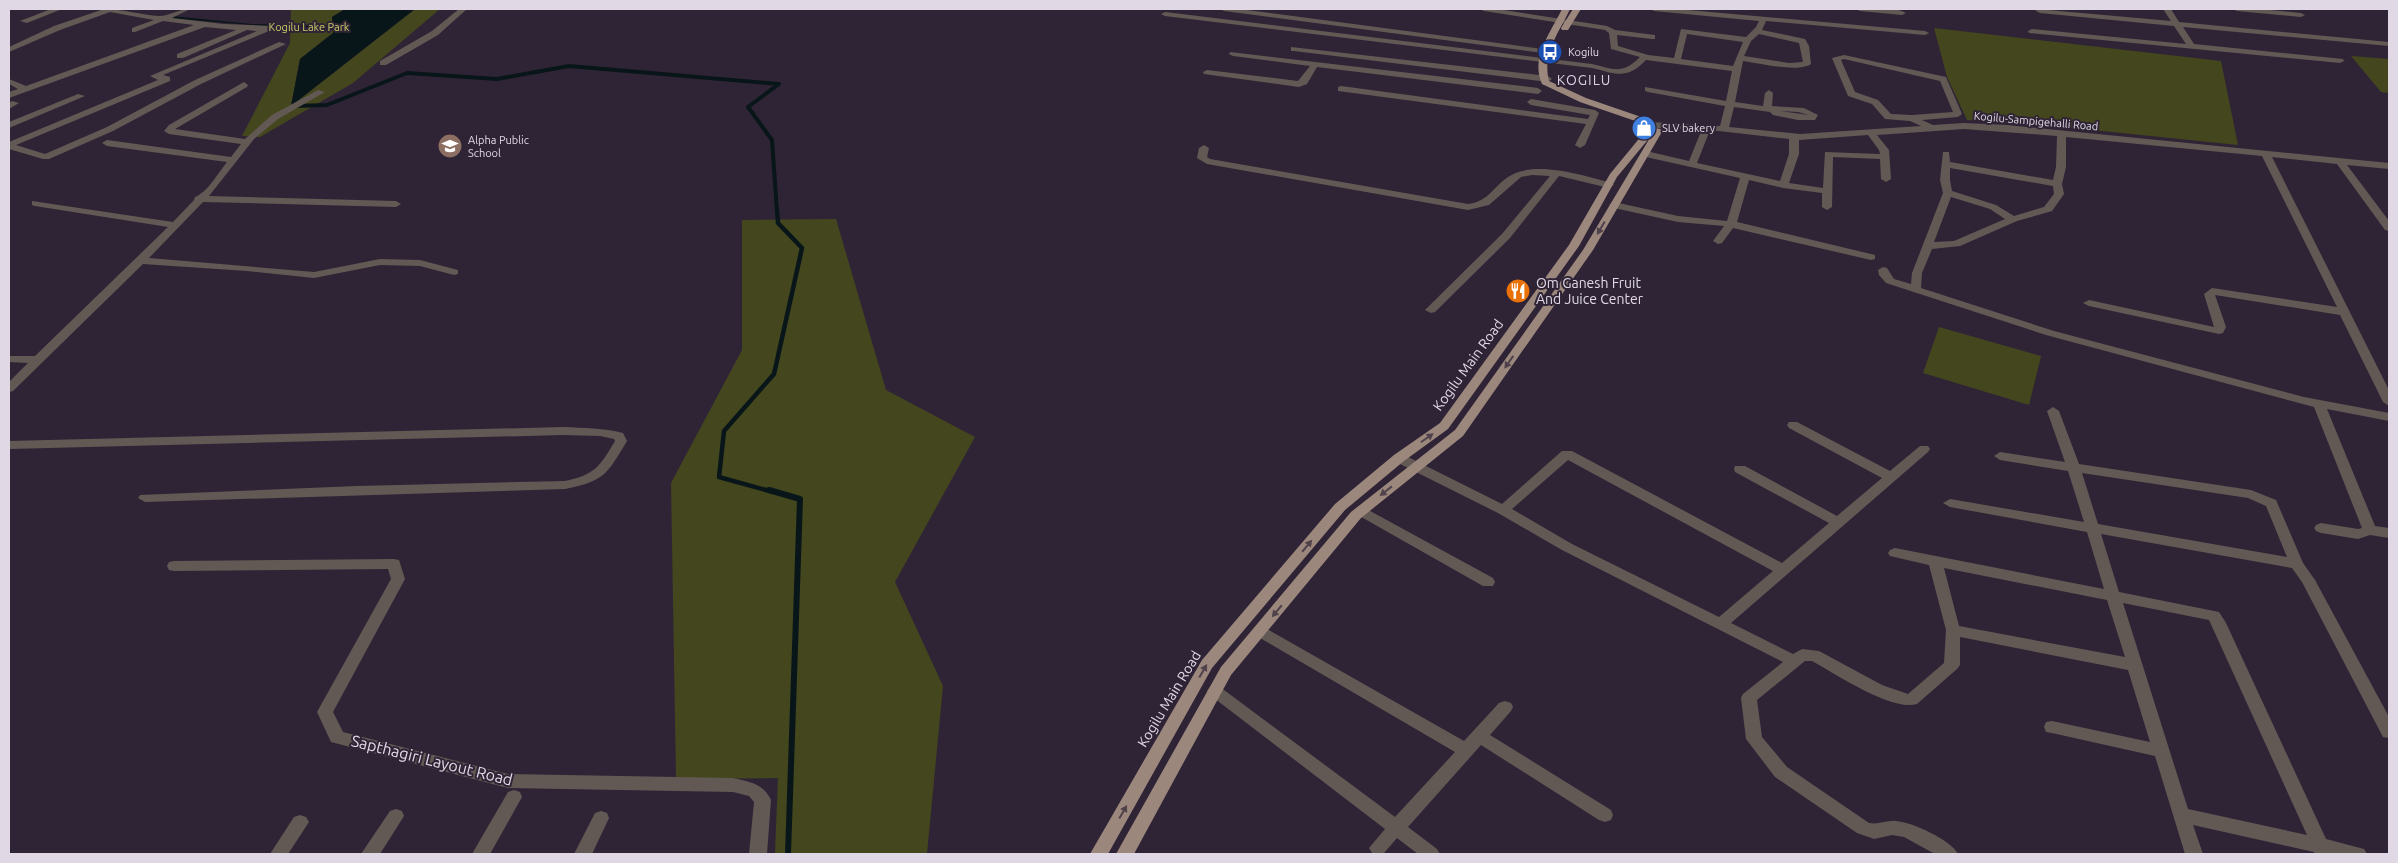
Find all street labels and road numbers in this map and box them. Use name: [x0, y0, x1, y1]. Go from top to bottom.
street label: Kogilu-Sampigehalli Road: [1973, 110, 2099, 132]
street label: Kogilu Main Road: [1429, 316, 1507, 414]
street label: Kogilu Main Road: [1134, 648, 1204, 750]
street label: Sapthagiri Layout Road: [349, 731, 515, 789]

